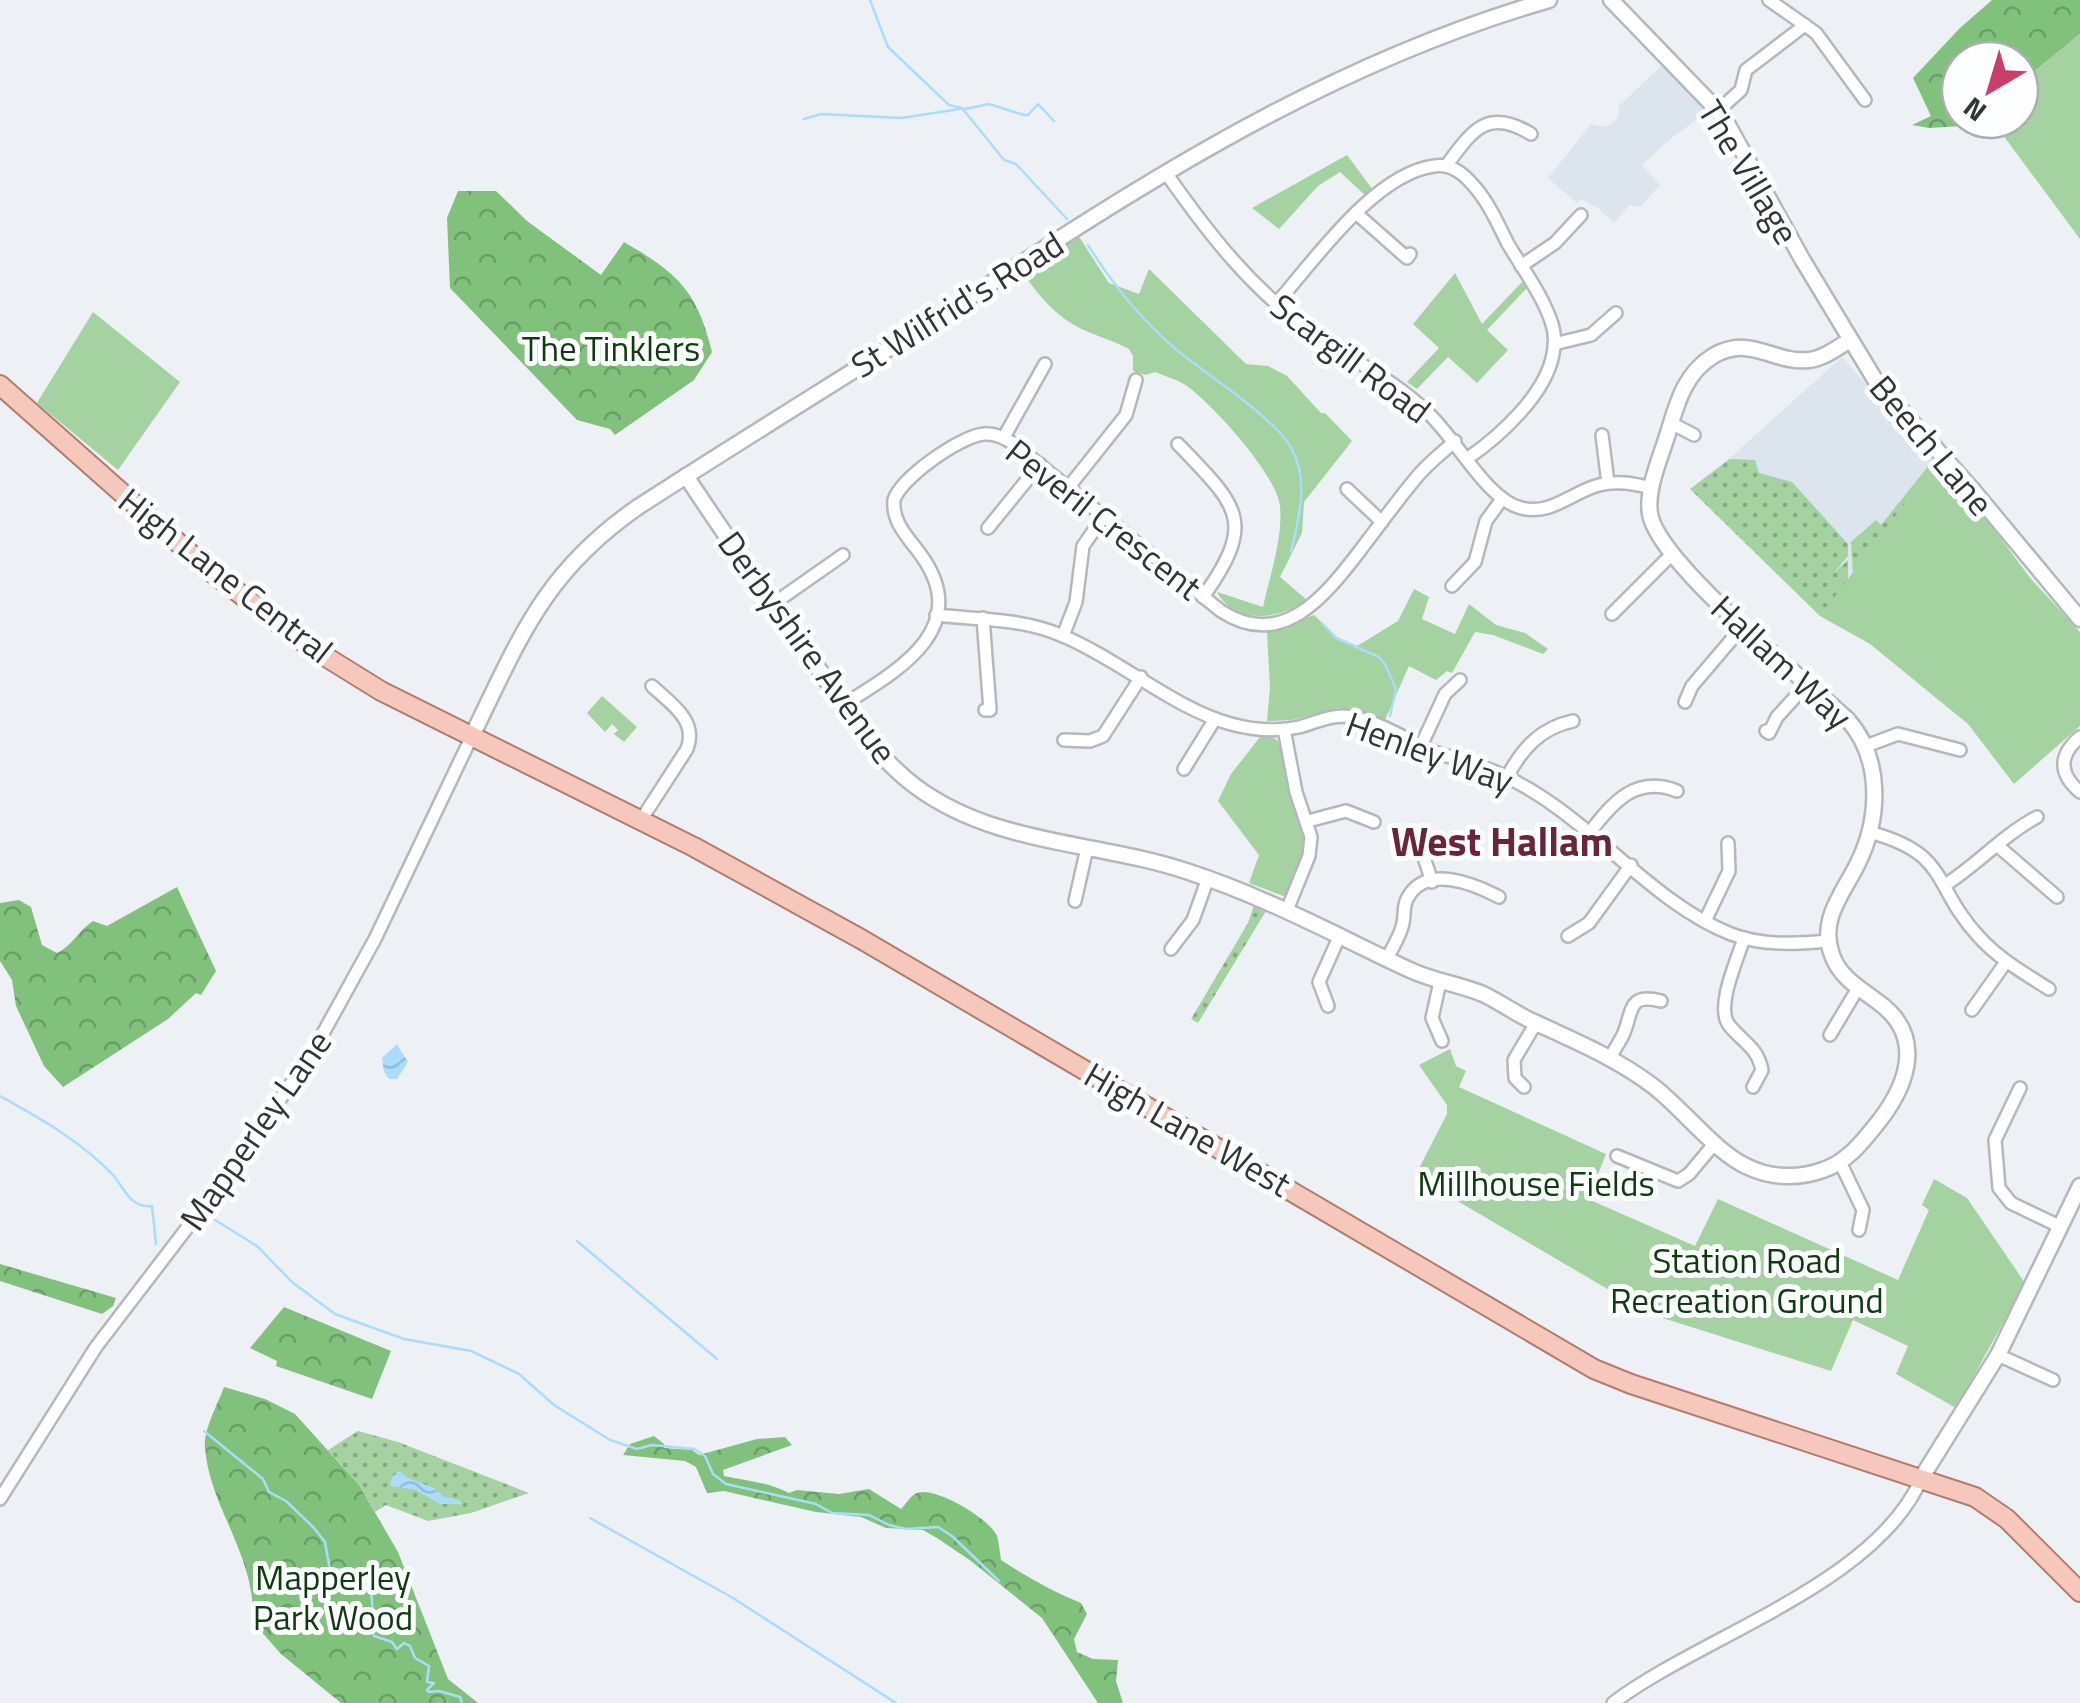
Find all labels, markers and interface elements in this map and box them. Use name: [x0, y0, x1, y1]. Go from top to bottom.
north arrow: [1940, 40, 2040, 140]
text: N: [1953, 87, 1995, 133]
street label: The Village: [1685, 90, 1813, 254]
street label: St Wilfrid's Road: [840, 217, 1074, 391]
street label: Scargill Road: [1259, 280, 1443, 436]
park label: The Tinklers: [522, 321, 700, 375]
street label: Beech Lane: [1857, 363, 2007, 527]
street label: Peveril Crescent: [994, 425, 1214, 613]
street label: High Lane Central: [107, 474, 345, 676]
street label: Derbyshire Avenue: [705, 519, 911, 775]
street label: Hallam Way: [1699, 582, 1865, 742]
street label: Henley Way: [1339, 697, 1521, 807]
district label: West Hallam: [1391, 811, 1613, 872]
street label: Mapperley Lane: [166, 1018, 344, 1242]
street label: High Lane West: [1075, 1048, 1301, 1210]
park label: Millhouse Fields: [1417, 1156, 1655, 1210]
park label: Station Road Recreation Ground: [1610, 1233, 1884, 1327]
park label: Mapperley Park Wood: [253, 1550, 413, 1644]

